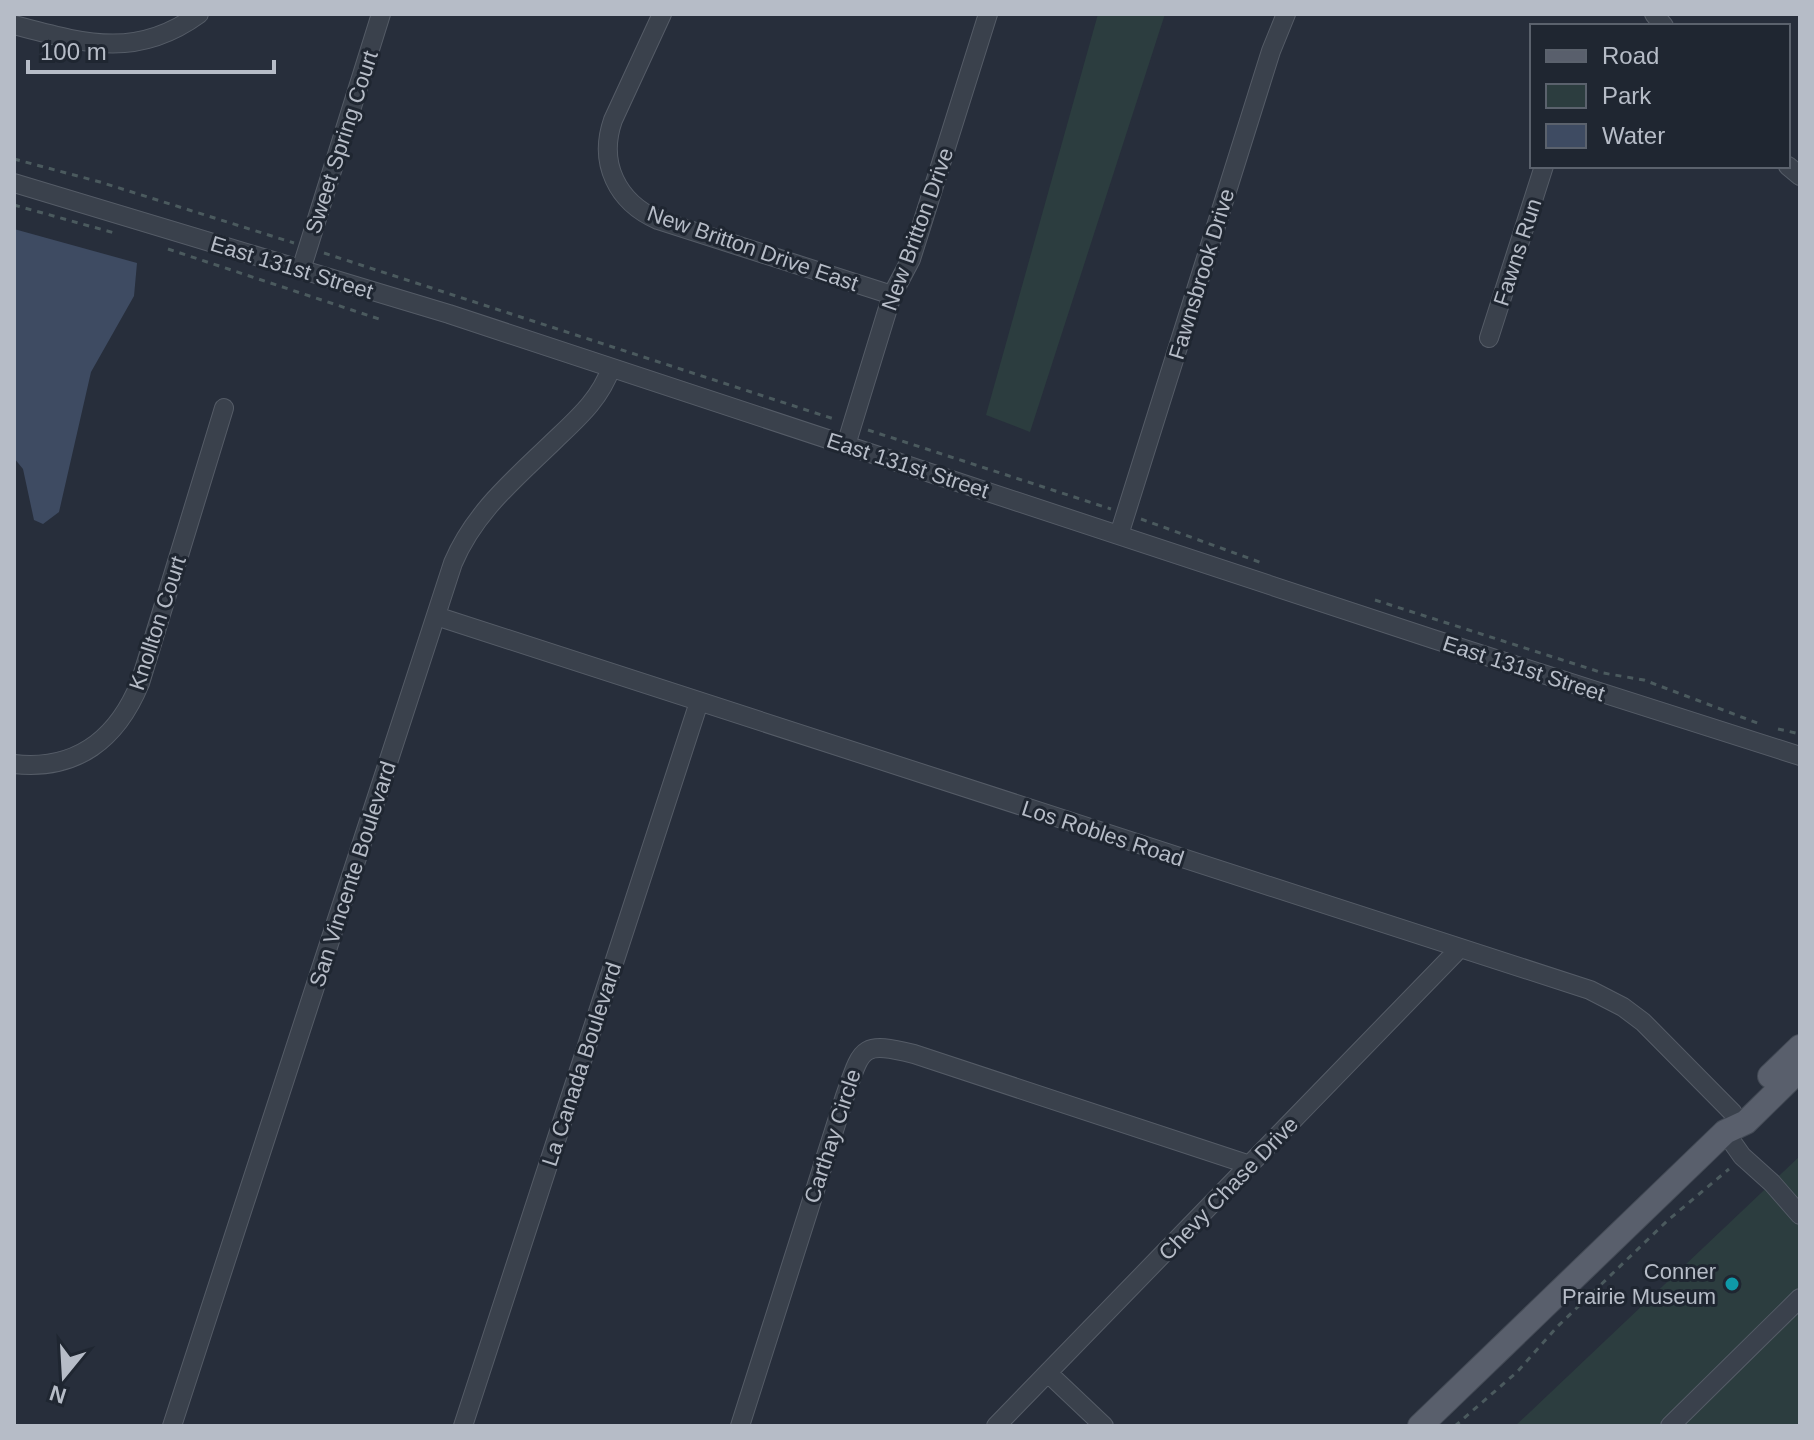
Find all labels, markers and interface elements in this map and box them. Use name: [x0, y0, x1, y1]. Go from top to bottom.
scale bar: [28, 24, 274, 74]
legend: [1530, 24, 1790, 168]
text: 100 m: [40, 38, 107, 65]
text: Road: [1602, 42, 1659, 69]
street label: Sweet Spring Court: [300, 48, 383, 237]
text: Park: [1602, 82, 1652, 109]
text: Water: [1602, 122, 1665, 149]
street label: New Britton Drive: [876, 144, 958, 314]
street label: Fawnsbrook Drive: [1164, 186, 1239, 363]
street label: Fawns Run: [1488, 195, 1547, 309]
street label: New Britton Drive East: [644, 201, 862, 296]
street label: East 131st Street: [208, 231, 376, 304]
street label: East 131st Street: [824, 428, 992, 503]
street label: Knollton Court: [124, 553, 191, 693]
street label: East 131st Street: [1440, 631, 1608, 706]
street label: San Vincente Boulevard: [304, 758, 401, 990]
street label: Los Robles Road: [1019, 796, 1187, 871]
street label: La Canada Boulevard: [537, 959, 626, 1169]
street label: Carthay Circle: [799, 1066, 866, 1206]
street label: Chevy Chase Drive: [1154, 1112, 1303, 1265]
place label: Conner Prairie Museum: [1562, 1259, 1716, 1309]
marker: Conner Prairie Museum: [1723, 1275, 1741, 1293]
north arrow: [24, 1336, 104, 1416]
text: N: [47, 1380, 69, 1409]

